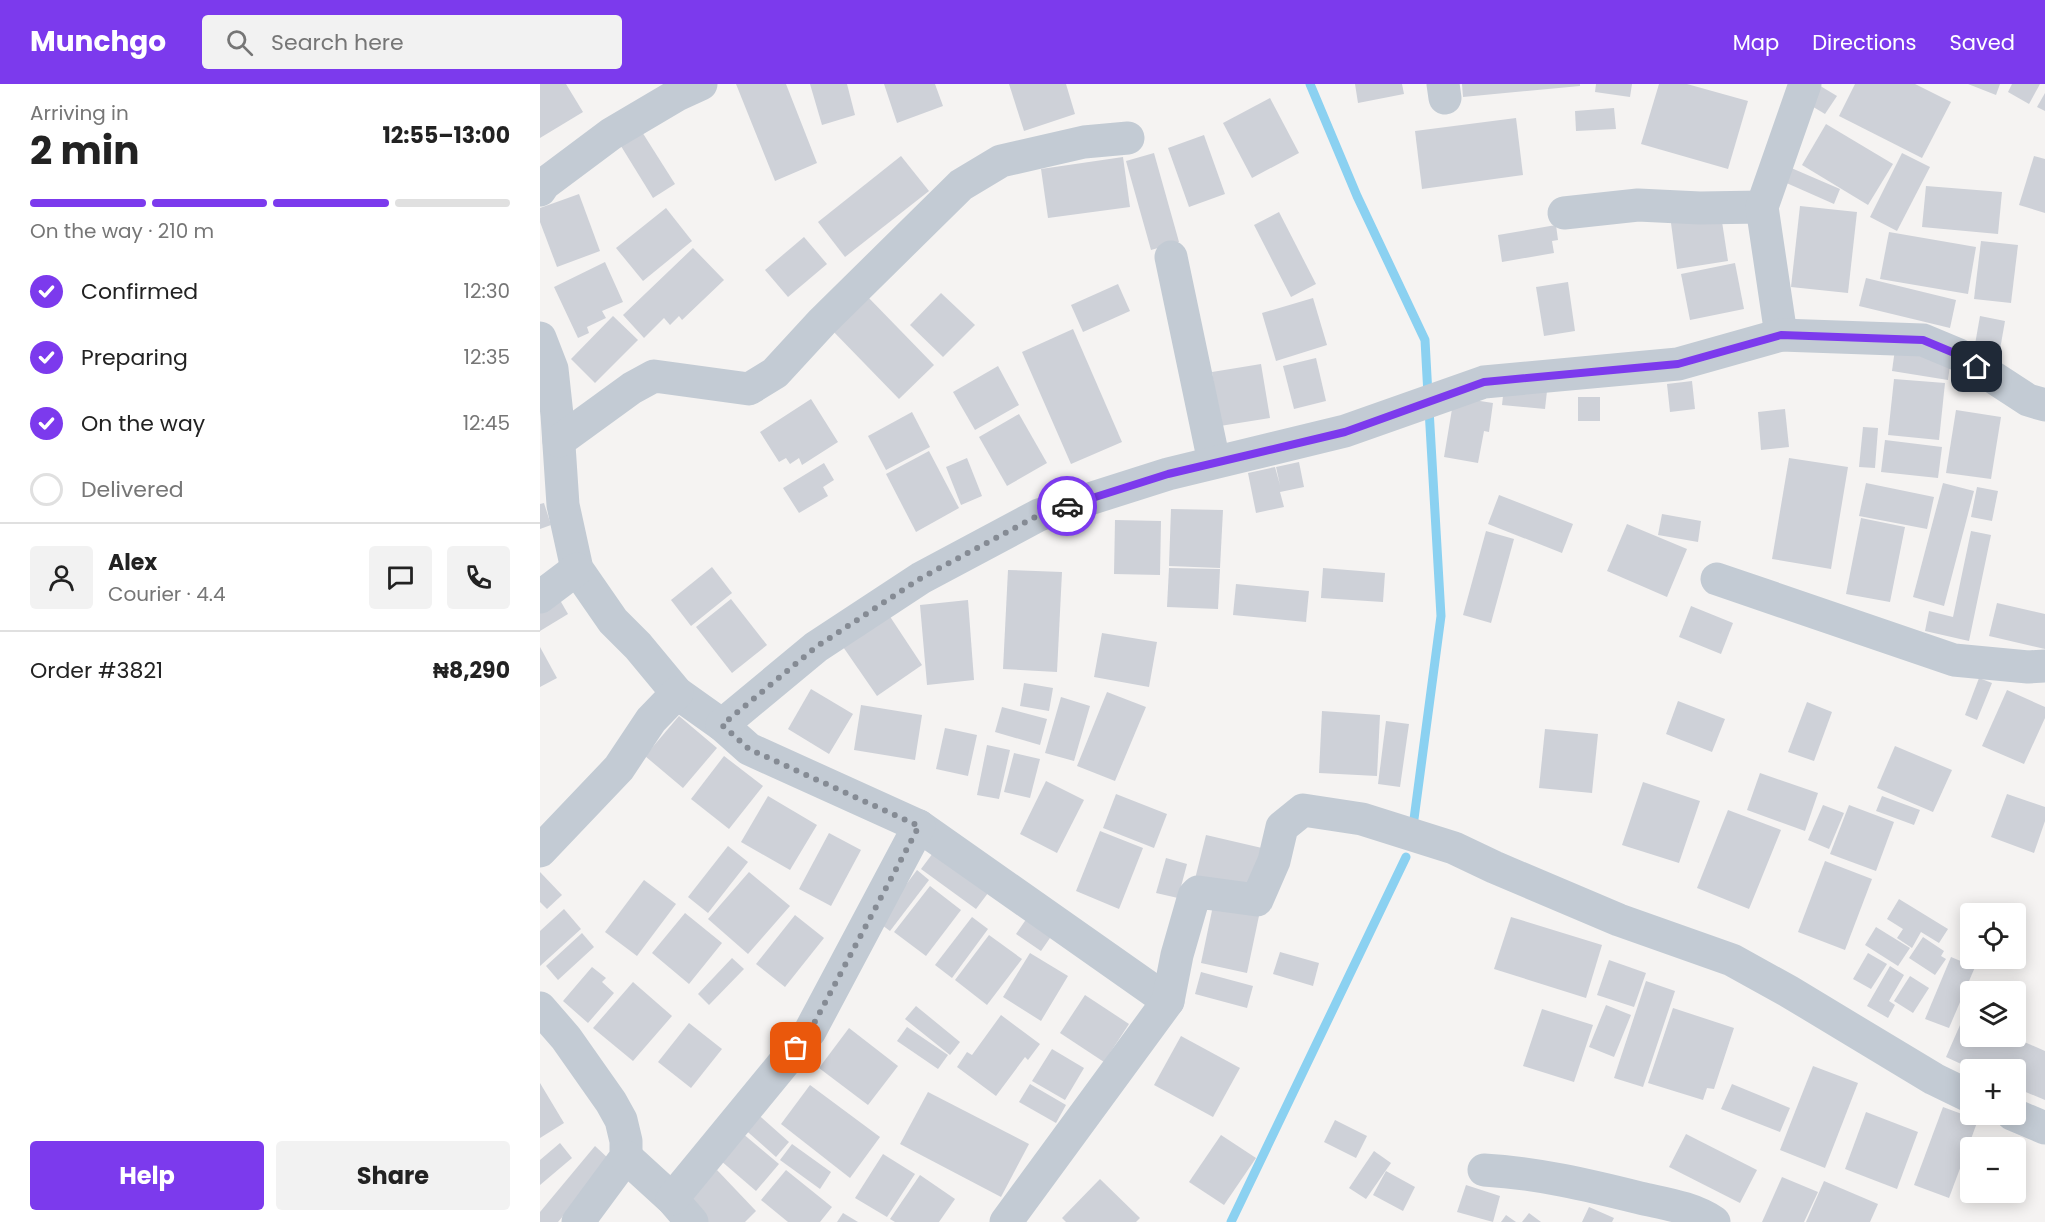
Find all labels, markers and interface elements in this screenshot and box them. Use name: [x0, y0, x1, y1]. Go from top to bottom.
search box: [202, 15, 622, 69]
text: Munchgo: [30, 22, 166, 61]
icon: search: [223, 26, 256, 59]
text: Search here: [271, 27, 404, 58]
text: Map: [1733, 28, 1779, 57]
text: Directions: [1812, 28, 1916, 57]
text: Saved: [1949, 28, 2015, 57]
text: Arriving in: [30, 99, 129, 127]
text: 12:55–13:00: [383, 120, 510, 151]
text: 2 min: [30, 123, 140, 178]
text: On the way · 210 m: [30, 217, 214, 245]
icon: check: [30, 275, 63, 308]
text: Confirmed: [81, 276, 198, 307]
text: 12:30: [464, 277, 510, 305]
icon: check: [30, 341, 63, 374]
pin: [1951, 341, 2002, 392]
text: Preparing: [81, 342, 188, 373]
text: 12:35: [464, 343, 510, 371]
icon: home: [1960, 350, 1993, 383]
icon: check: [30, 407, 63, 440]
text: On the way: [81, 408, 205, 439]
text: 12:45: [463, 409, 510, 437]
text: Delivered: [81, 474, 184, 505]
courier: [1037, 476, 1097, 536]
icon: car: [1051, 490, 1084, 523]
button: person: [30, 546, 93, 609]
button: chat: [369, 546, 432, 609]
button: phone: [447, 546, 510, 609]
text: Alex: [108, 547, 157, 578]
text: Courier · 4.4: [108, 580, 226, 608]
text: Order #3821: [30, 655, 163, 686]
text: ₦8,290: [433, 655, 510, 686]
map controls: [1960, 903, 2026, 1203]
button: locate: [1960, 903, 2026, 969]
button: layers: [1960, 981, 2026, 1047]
pin: [770, 1022, 821, 1073]
icon: bag: [779, 1031, 812, 1064]
button: +: [1960, 1059, 2026, 1125]
button: −: [1960, 1137, 2026, 1203]
button: Help: [30, 1141, 264, 1210]
button: Share: [276, 1141, 510, 1210]

